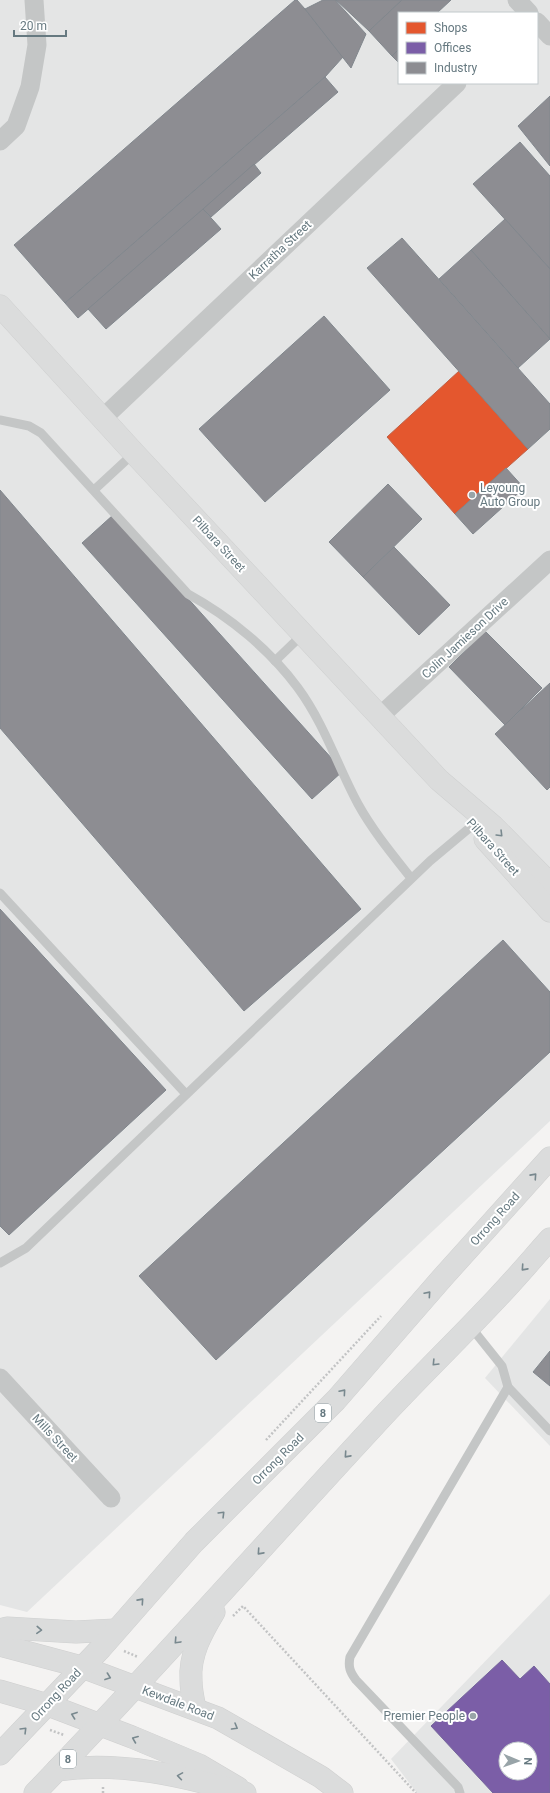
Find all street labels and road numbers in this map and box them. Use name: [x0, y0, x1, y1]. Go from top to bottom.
street label: Karratha Street: [246, 217, 314, 282]
street label: Pilbara Street: [189, 513, 249, 575]
street label: Colin Jamieson Drive: [419, 594, 511, 682]
street label: Pilbara Street: [464, 816, 522, 878]
street label: Orrong Road: [467, 1189, 523, 1249]
road number: 8: [315, 1404, 331, 1422]
street label: Mills Street: [29, 1411, 81, 1465]
street label: Orrong Road: [249, 1430, 307, 1488]
street label: Orrong Road: [28, 1666, 84, 1724]
street label: Kewdale Road: [140, 1683, 216, 1723]
road number: 8: [60, 1750, 76, 1768]

